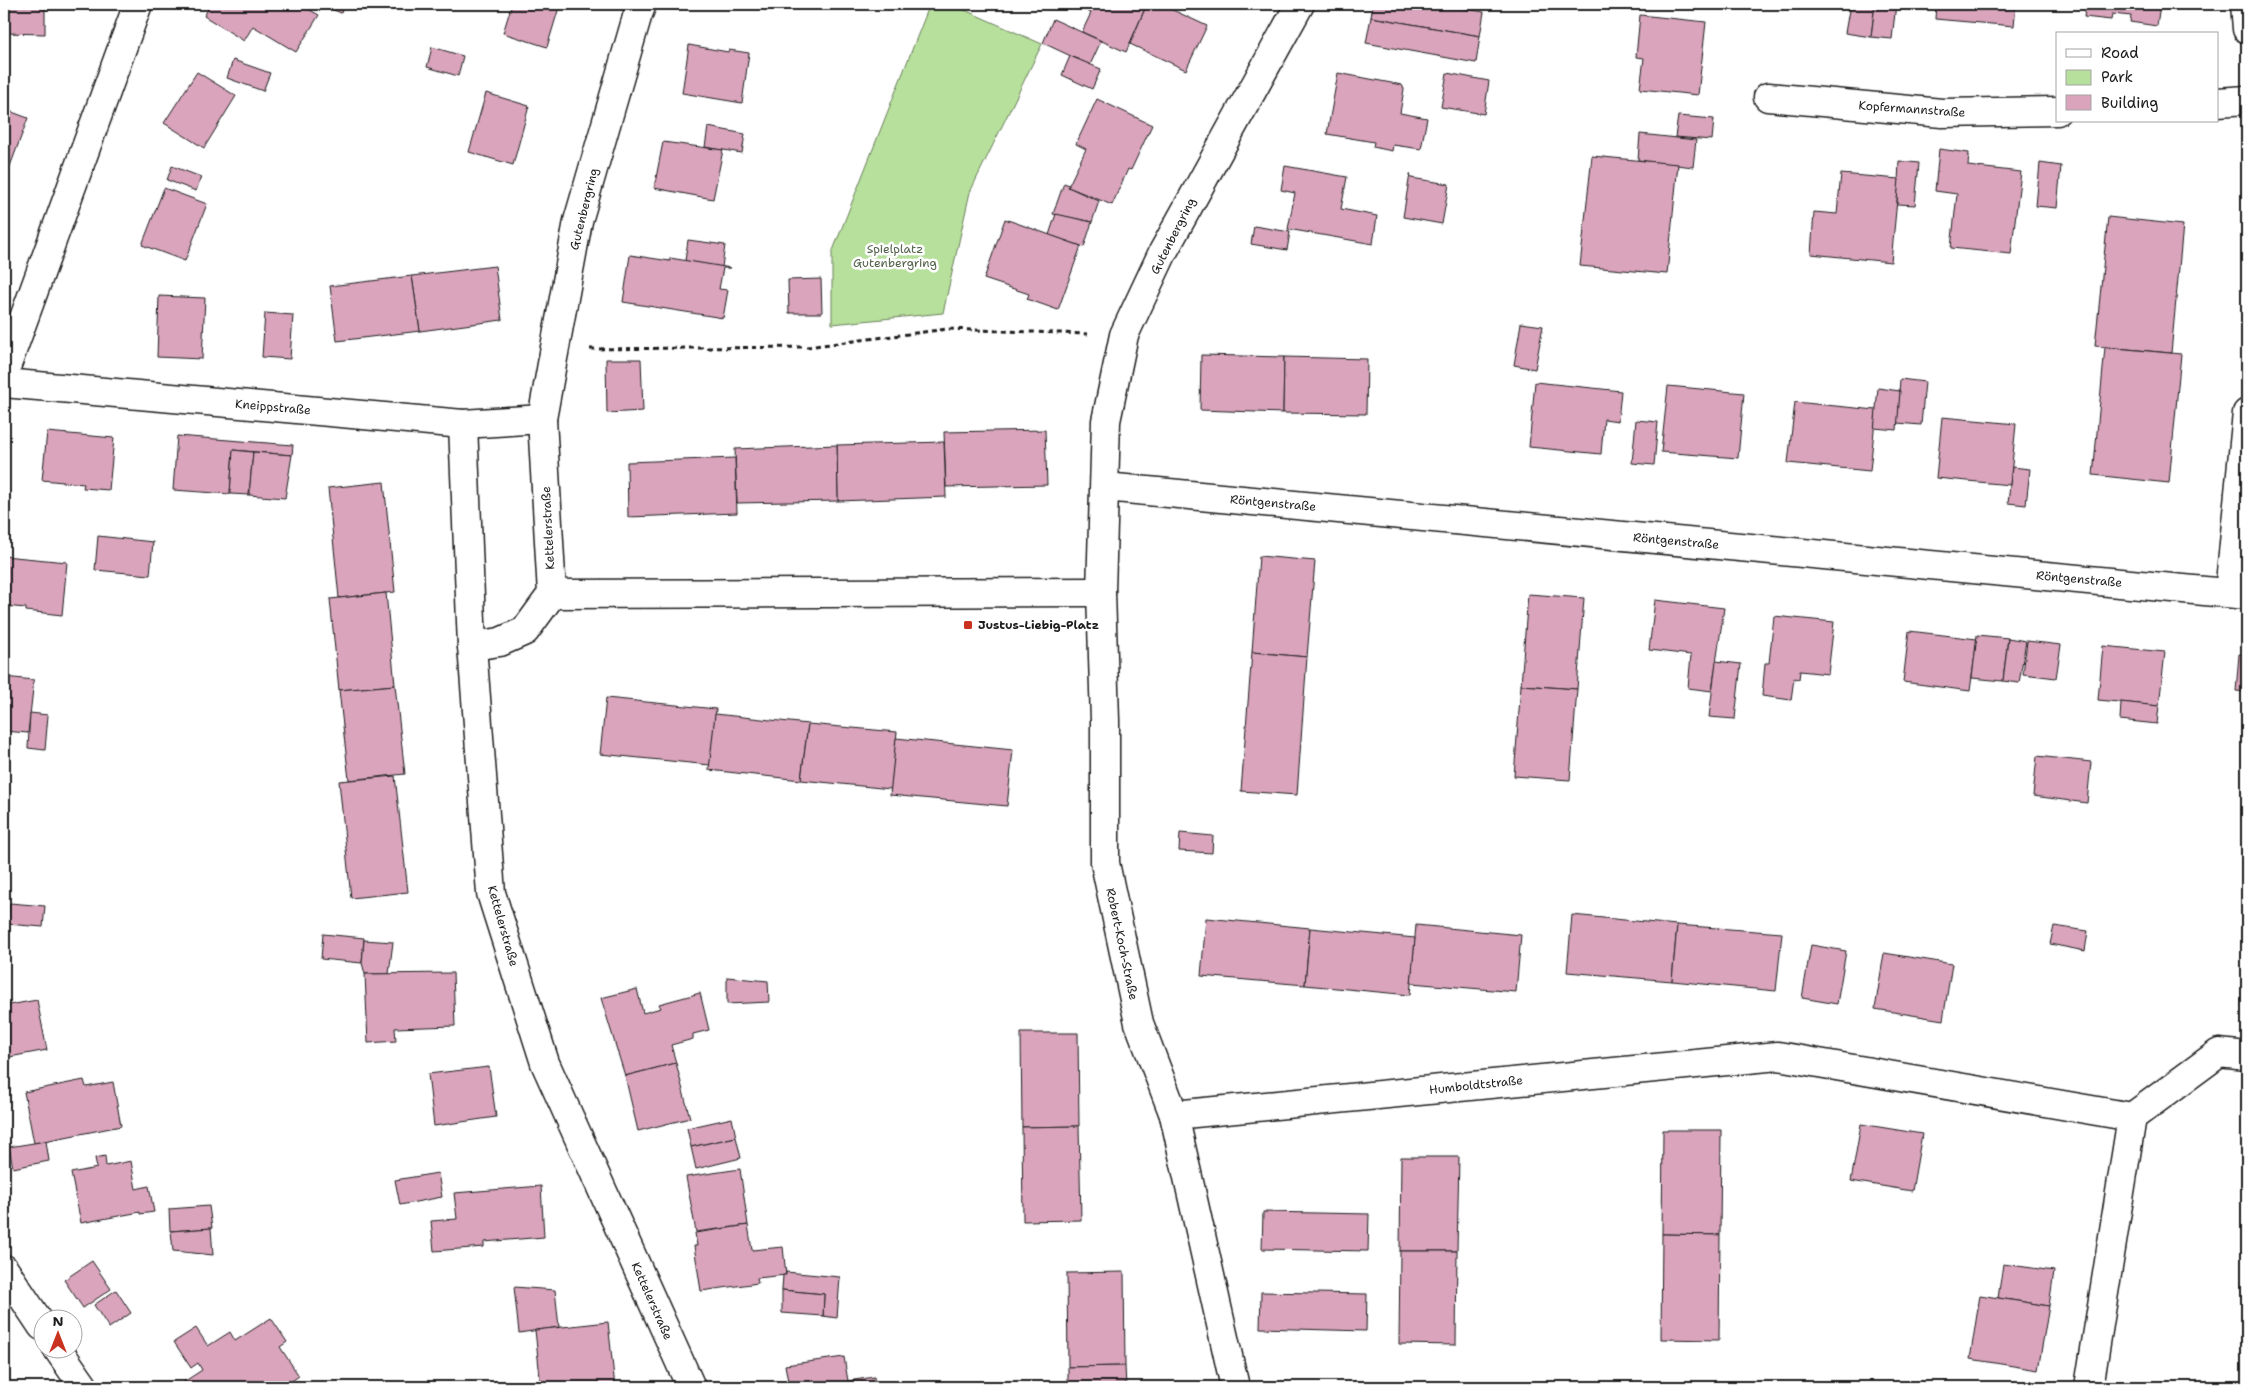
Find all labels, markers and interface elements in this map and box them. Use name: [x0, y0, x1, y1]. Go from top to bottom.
legend: [2056, 32, 2218, 122]
text: Road: [2101, 43, 2139, 63]
text: Park: [2101, 67, 2133, 87]
text: Building: [2101, 93, 2158, 113]
street label: Kopfermannstraße: [1858, 97, 1966, 121]
street label: Gutenbergring: [566, 166, 602, 252]
street label: Gutenbergring: [1147, 195, 1199, 277]
park label: Spielplatz Gutenbergring: [853, 241, 937, 271]
street label: Kneippstraße: [234, 396, 312, 418]
street label: Kettelerstraße: [538, 486, 558, 570]
street label: Röntgenstraße: [1229, 491, 1317, 515]
street label: Röntgenstraße: [1632, 529, 1720, 553]
street label: Röntgenstraße: [2035, 567, 2123, 591]
place label: Justus-Liebig-Platz: [978, 617, 1099, 633]
marker: Justus-Liebig-Platz: [962, 619, 974, 631]
street label: Kettelerstraße: [484, 884, 522, 969]
street label: Robert-Koch-Straße: [1102, 887, 1142, 1002]
street label: Humboldtstraße: [1428, 1072, 1524, 1098]
street label: Kettelerstraße: [628, 1260, 676, 1343]
north arrow: [32, 1308, 82, 1358]
text: N: [52, 1312, 64, 1330]

